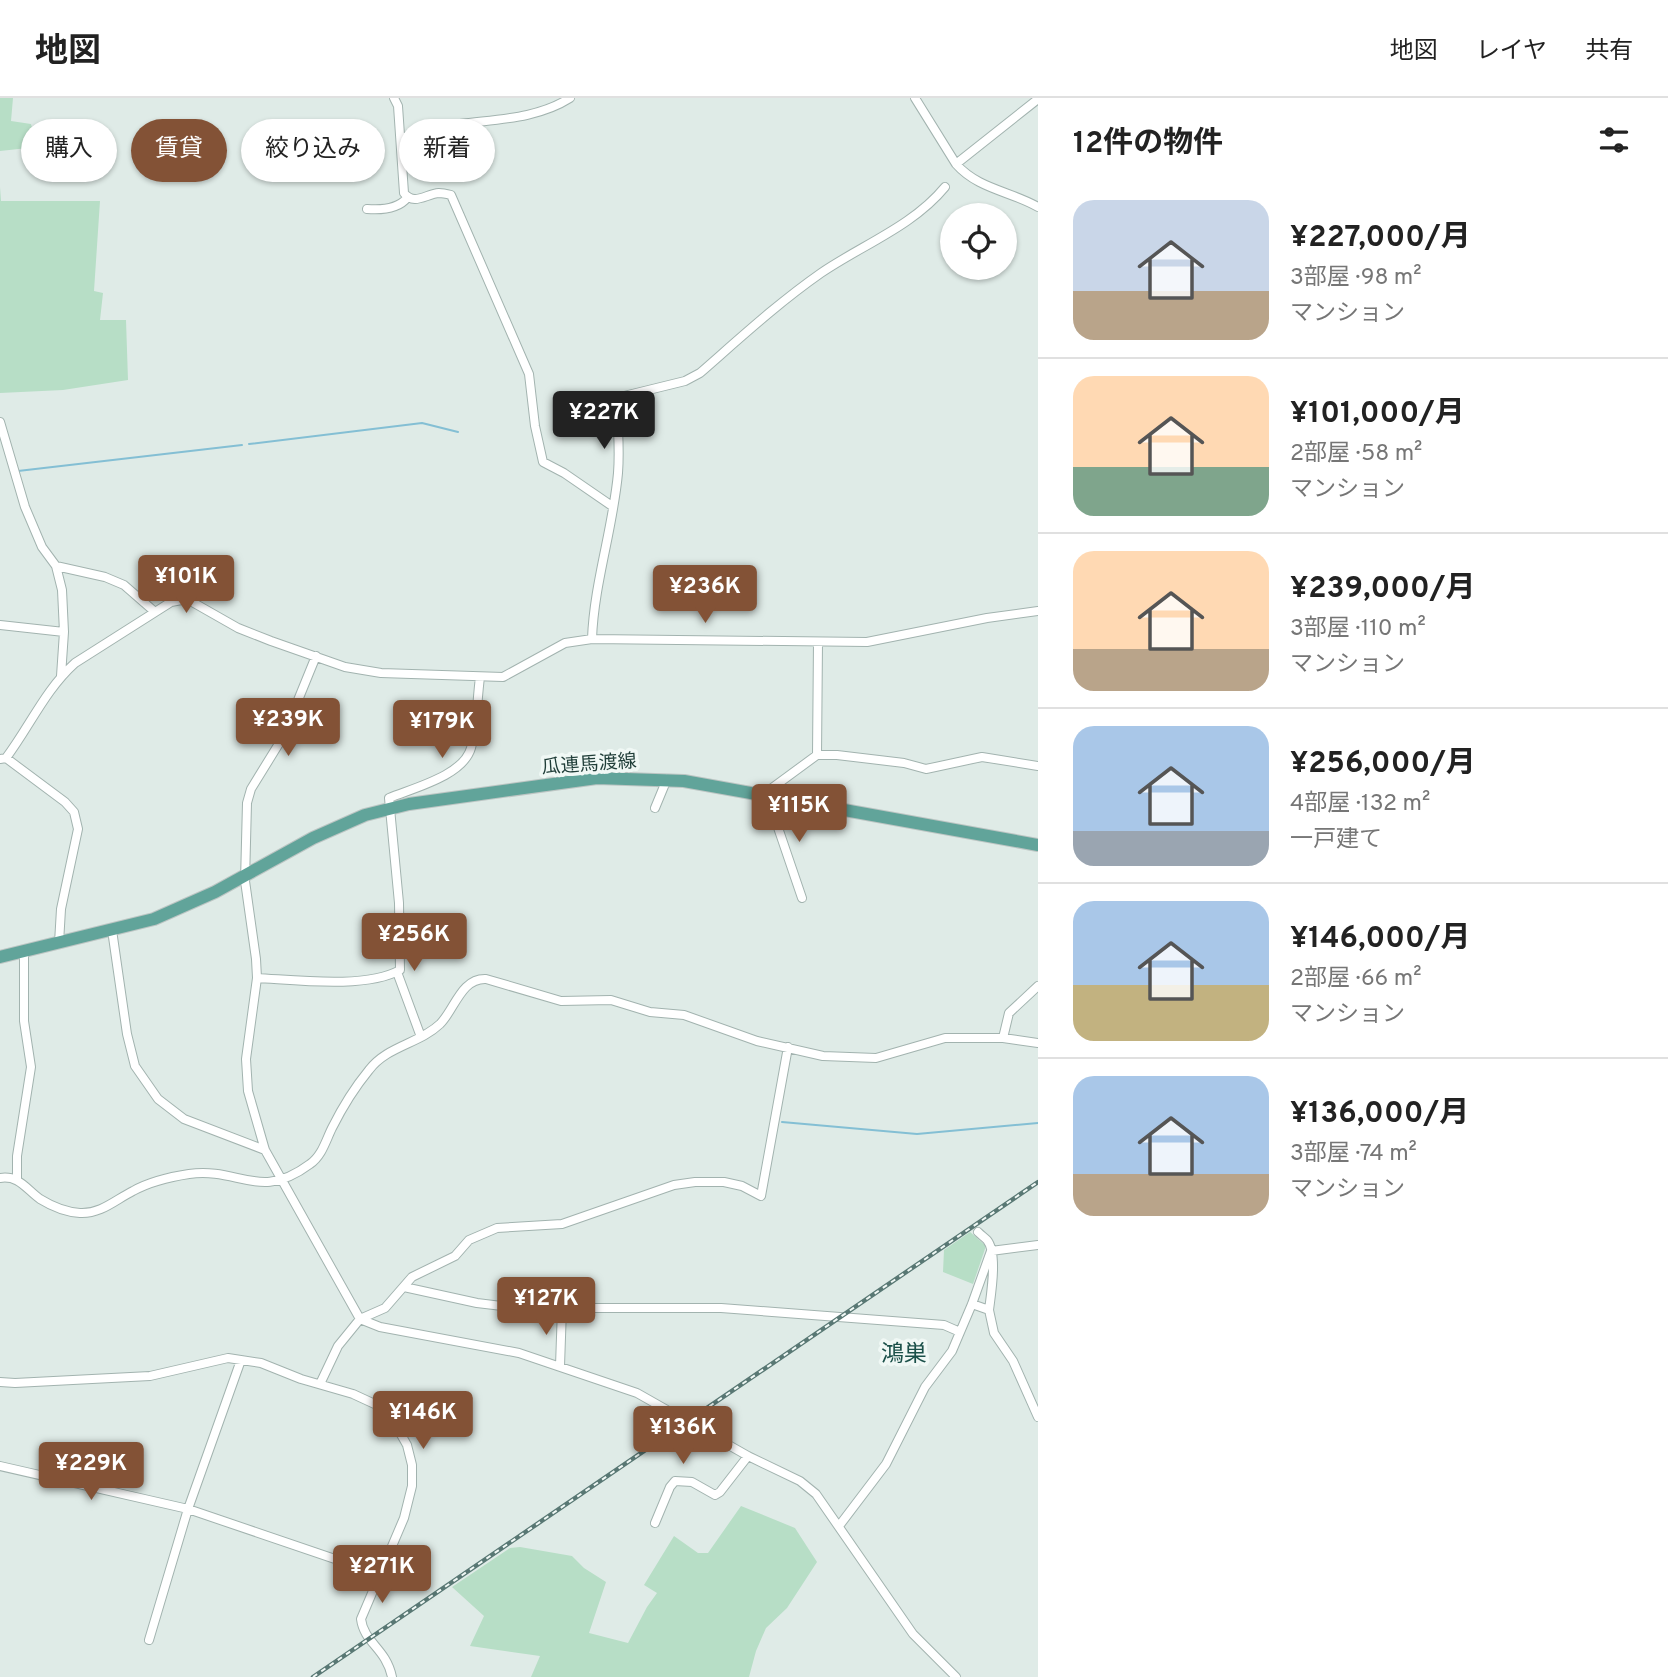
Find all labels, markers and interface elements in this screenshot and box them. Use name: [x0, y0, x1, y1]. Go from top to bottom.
text: 地図: [35, 32, 101, 74]
text: 地図: [1390, 37, 1438, 67]
text: レイヤ: [1476, 37, 1547, 67]
text: 共有: [1585, 37, 1633, 67]
chip: 購入: [21, 119, 117, 182]
chip: 賃貸: [131, 119, 227, 182]
chip: 絞り込み: [241, 119, 385, 182]
chip: 新着: [399, 119, 495, 182]
icon: filters: [1595, 121, 1633, 159]
text: 12件の物件: [1073, 126, 1223, 163]
map controls: [940, 203, 1017, 280]
button: locate: [940, 203, 1017, 280]
text: ¥227,000/月: [1290, 220, 1471, 257]
icon: home: [1129, 228, 1213, 312]
text: 3部屋 · 98 m²: [1290, 264, 1422, 293]
text: マンション: [1290, 300, 1405, 329]
pin: ¥227K: [555, 392, 653, 451]
text: ¥101,000/月: [1290, 396, 1465, 433]
text: ¥227K: [569, 399, 639, 428]
icon: home: [1129, 404, 1213, 488]
text: 2部屋 · 58 m²: [1290, 440, 1422, 469]
text: マンション: [1290, 476, 1405, 505]
pin: ¥101K: [137, 556, 235, 615]
text: ¥101K: [154, 563, 218, 592]
pin: ¥236K: [656, 566, 754, 625]
text: ¥239,000/月: [1290, 571, 1476, 608]
text: ¥236K: [669, 573, 741, 602]
icon: home: [1129, 579, 1213, 663]
text: 3部屋 · 110 m²: [1290, 615, 1426, 644]
text: マンション: [1290, 651, 1405, 680]
pin: ¥239K: [239, 698, 337, 758]
pin: ¥179K: [393, 700, 491, 760]
text: ¥239K: [252, 706, 324, 735]
text: ¥179K: [409, 708, 475, 737]
text: ¥256,000/月: [1290, 746, 1476, 783]
street label: 瓜連馬渡線: [541, 750, 637, 780]
icon: home: [1129, 754, 1213, 838]
pin: ¥115K: [750, 784, 848, 844]
text: 4部屋 · 132 m²: [1290, 790, 1430, 819]
text: ¥115K: [768, 792, 830, 821]
text: 一戸建て: [1290, 826, 1382, 855]
pin: ¥256K: [365, 914, 463, 973]
text: ¥256K: [378, 921, 450, 950]
text: ¥146,000/月: [1290, 921, 1471, 958]
icon: home: [1129, 929, 1213, 1013]
text: 2部屋 · 66 m²: [1290, 965, 1422, 994]
text: マンション: [1290, 1001, 1405, 1030]
text: ¥136,000/月: [1290, 1096, 1469, 1133]
icon: home: [1129, 1104, 1213, 1188]
text: 3部屋 · 74 m²: [1290, 1140, 1417, 1169]
text: マンション: [1290, 1176, 1405, 1205]
pin: ¥127K: [497, 1278, 595, 1337]
text: ¥127K: [513, 1285, 579, 1314]
district label: 鴻巣: [881, 1341, 927, 1370]
pin: ¥146K: [374, 1392, 472, 1451]
text: ¥146K: [389, 1399, 457, 1428]
pin: ¥136K: [634, 1406, 732, 1466]
text: ¥136K: [649, 1414, 717, 1443]
pin: ¥229K: [42, 1442, 140, 1502]
text: ¥229K: [55, 1450, 127, 1479]
pin: ¥271K: [333, 1546, 431, 1605]
text: ¥271K: [349, 1553, 415, 1582]

